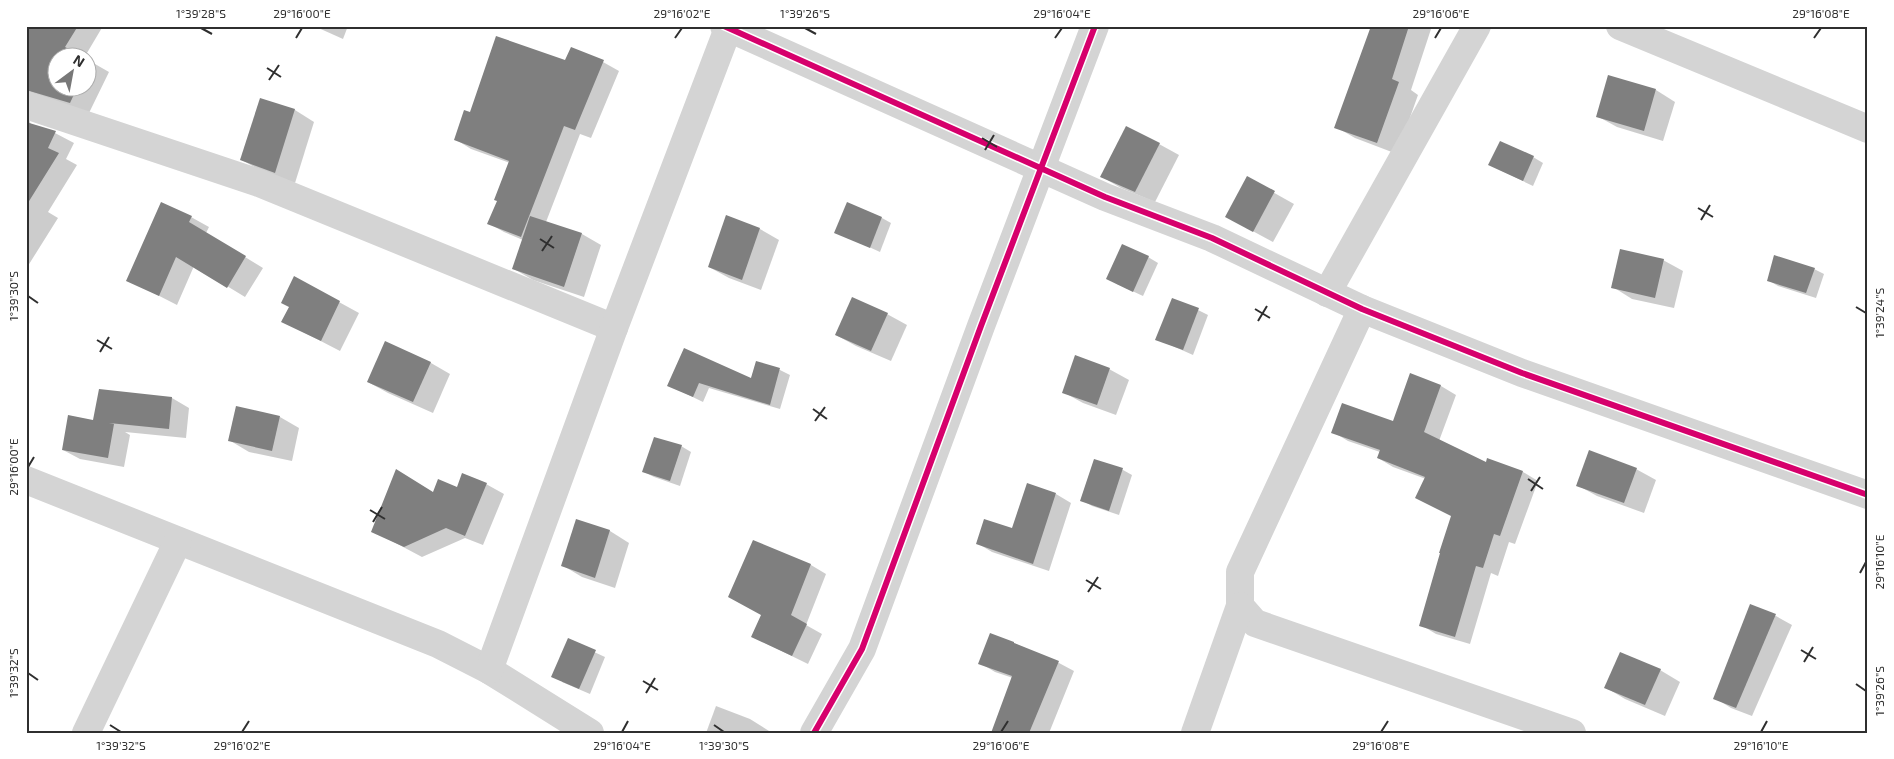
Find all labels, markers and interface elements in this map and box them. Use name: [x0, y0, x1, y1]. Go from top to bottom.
text: 1°39'28"S: [176, 6, 226, 20]
text: 29°16'00"E: [273, 6, 331, 20]
text: 29°16'02"E: [653, 6, 711, 20]
text: 1°39'26"S: [780, 6, 830, 20]
text: 29°16'04"E: [1033, 6, 1091, 20]
text: 29°16'06"E: [1412, 6, 1470, 20]
text: 29°16'08"E: [1792, 6, 1850, 20]
north arrow: [48, 48, 98, 98]
text: N: [70, 51, 88, 70]
text: 1°39'30"S: [6, 271, 20, 321]
text: 1°39'24"S: [1872, 288, 1886, 338]
text: 29°16'00"E: [6, 438, 20, 496]
text: 29°16'10"E: [1872, 534, 1886, 590]
text: 1°39'32"S: [6, 648, 20, 698]
text: 1°39'26"S: [1872, 666, 1886, 716]
text: 1°39'32"S: [96, 738, 146, 752]
text: 29°16'02"E: [213, 738, 271, 752]
text: 29°16'04"E: [593, 738, 651, 752]
text: 1°39'30"S: [699, 738, 749, 752]
text: 29°16'06"E: [972, 738, 1030, 752]
text: 29°16'08"E: [1352, 738, 1410, 752]
text: 29°16'10"E: [1733, 738, 1789, 752]

